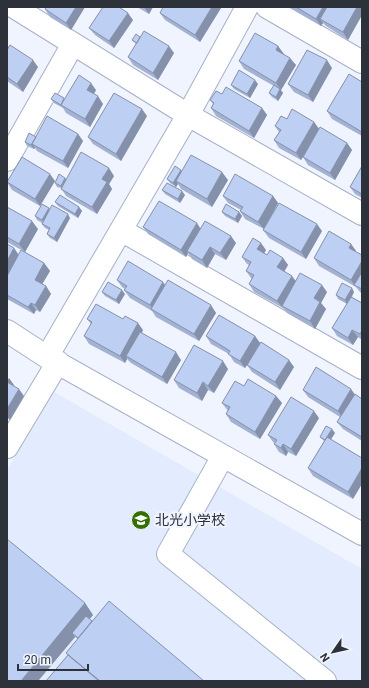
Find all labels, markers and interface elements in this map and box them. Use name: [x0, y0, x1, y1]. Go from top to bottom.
school or university icon: 北光小学校: [130, 509, 152, 531]
place label: 北光小学校: [155, 512, 225, 528]
north arrow: [313, 632, 353, 672]
scale bar: [18, 646, 88, 672]
text: N: [317, 650, 333, 664]
text: 20 m: [24, 653, 51, 667]

